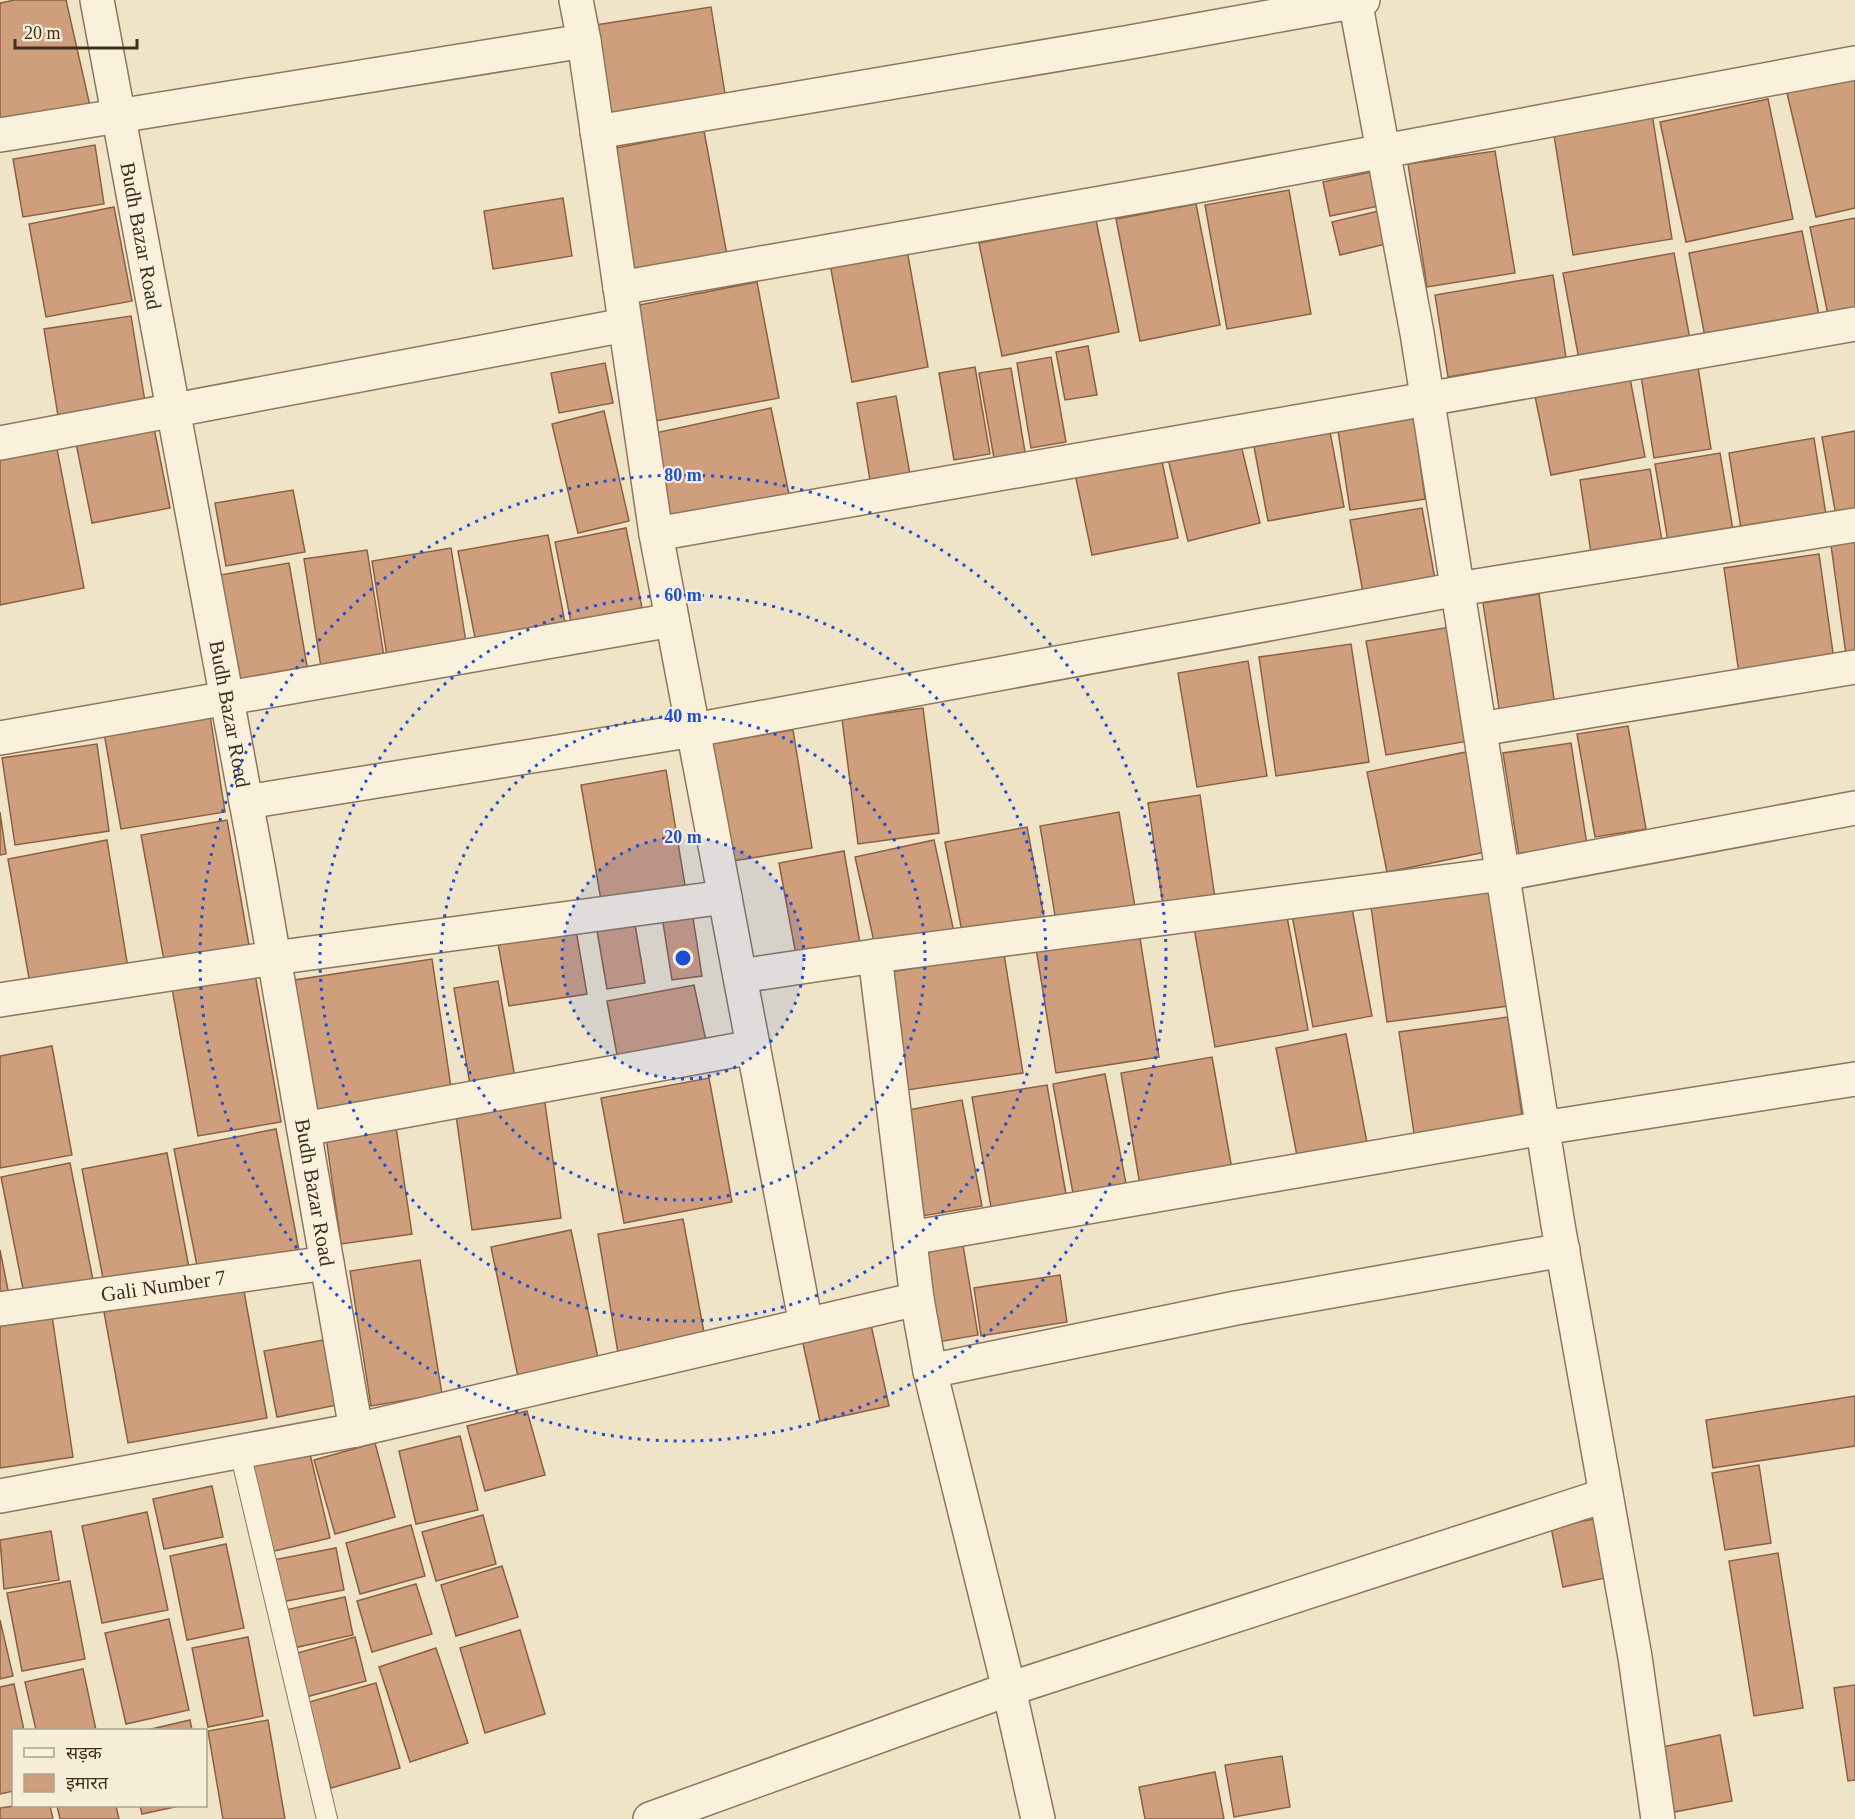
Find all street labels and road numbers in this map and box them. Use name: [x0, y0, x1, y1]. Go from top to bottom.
street label: Budh Bazar Road: [115, 160, 166, 312]
street label: Budh Bazar Road: [204, 638, 255, 790]
street label: Budh Bazar Road: [290, 1117, 339, 1268]
street label: Gali Number 7: [99, 1265, 227, 1307]

